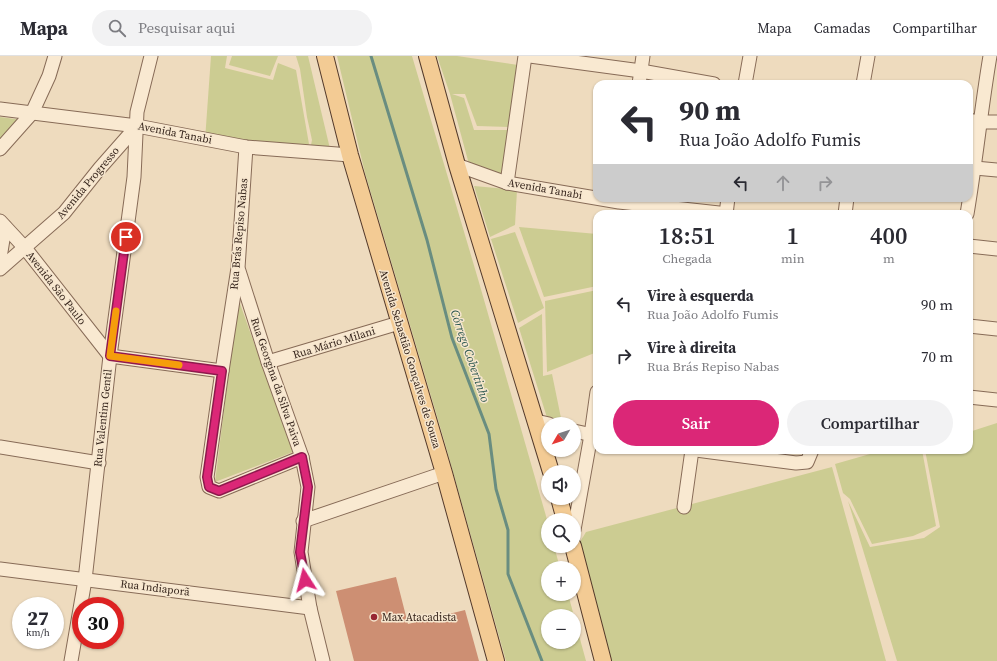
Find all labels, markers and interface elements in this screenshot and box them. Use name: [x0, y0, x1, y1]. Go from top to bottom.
search box: [92, 10, 372, 46]
text: Mapa: [20, 15, 68, 41]
icon: search: [106, 17, 128, 39]
text: Pesquisar aqui: [138, 17, 235, 38]
text: Mapa: [757, 18, 792, 38]
text: Camadas: [814, 18, 870, 38]
text: Compartilhar: [892, 18, 977, 38]
text: 90 m: [679, 91, 741, 129]
icon: left: [613, 96, 665, 148]
street label: Avenida Tanabi: [137, 118, 213, 148]
text: Rua João Adolfo Fumis: [679, 127, 861, 152]
street label: Avenida Progresso: [53, 144, 123, 222]
icon: left: [730, 172, 752, 194]
icon: ahead: [772, 172, 794, 194]
icon: right: [814, 172, 836, 194]
street label: Avenida Tanabi: [507, 175, 583, 203]
street label: Rua Brás Repiso Nabas: [227, 177, 251, 290]
text: 18:51: [658, 219, 716, 252]
text: 1: [787, 219, 799, 252]
text: 400: [870, 219, 908, 252]
pin: [109, 220, 143, 254]
icon: arrive: [115, 226, 137, 248]
street label: Avenida São Paulo: [23, 248, 89, 328]
text: Chegada: [662, 250, 712, 267]
text: min: [781, 250, 805, 267]
text: m: [883, 250, 895, 267]
street label: Avenida Sebastião Gonçalves de Souza: [376, 268, 445, 451]
text: Vire à esquerda: [647, 285, 754, 306]
icon: left: [613, 293, 635, 315]
text: 90 m: [921, 294, 953, 315]
text: Rua João Adolfo Fumis: [647, 306, 778, 323]
water label: Córrego Cobertinho: [447, 308, 493, 404]
street label: Rua Georgina da Silva Paiva: [247, 316, 305, 449]
street label: Rua Mário Milani: [291, 323, 377, 363]
text: Vire à direita: [647, 337, 736, 358]
icon: right: [613, 345, 635, 367]
text: 70 m: [921, 346, 953, 367]
text: Rua Brás Repiso Nabas: [647, 358, 779, 375]
street label: Rua Valentim Gentil: [90, 368, 116, 468]
button: Sair: [613, 400, 779, 446]
button: Compartilhar: [787, 400, 953, 446]
north arrow: [541, 417, 581, 457]
map controls: [541, 417, 581, 649]
button: sound: [541, 465, 581, 505]
button: search: [541, 513, 581, 553]
position arrow: [284, 559, 326, 601]
button: +: [541, 561, 581, 601]
street label: Rua Indiaporã: [119, 576, 191, 600]
speed limit sign: 30: [72, 597, 124, 649]
text: 27: [27, 604, 49, 632]
button: −: [541, 609, 581, 649]
place label: Max Atacadista: [382, 610, 457, 625]
marker: Max Atacadista: [369, 612, 379, 622]
text: km/h: [26, 626, 50, 639]

